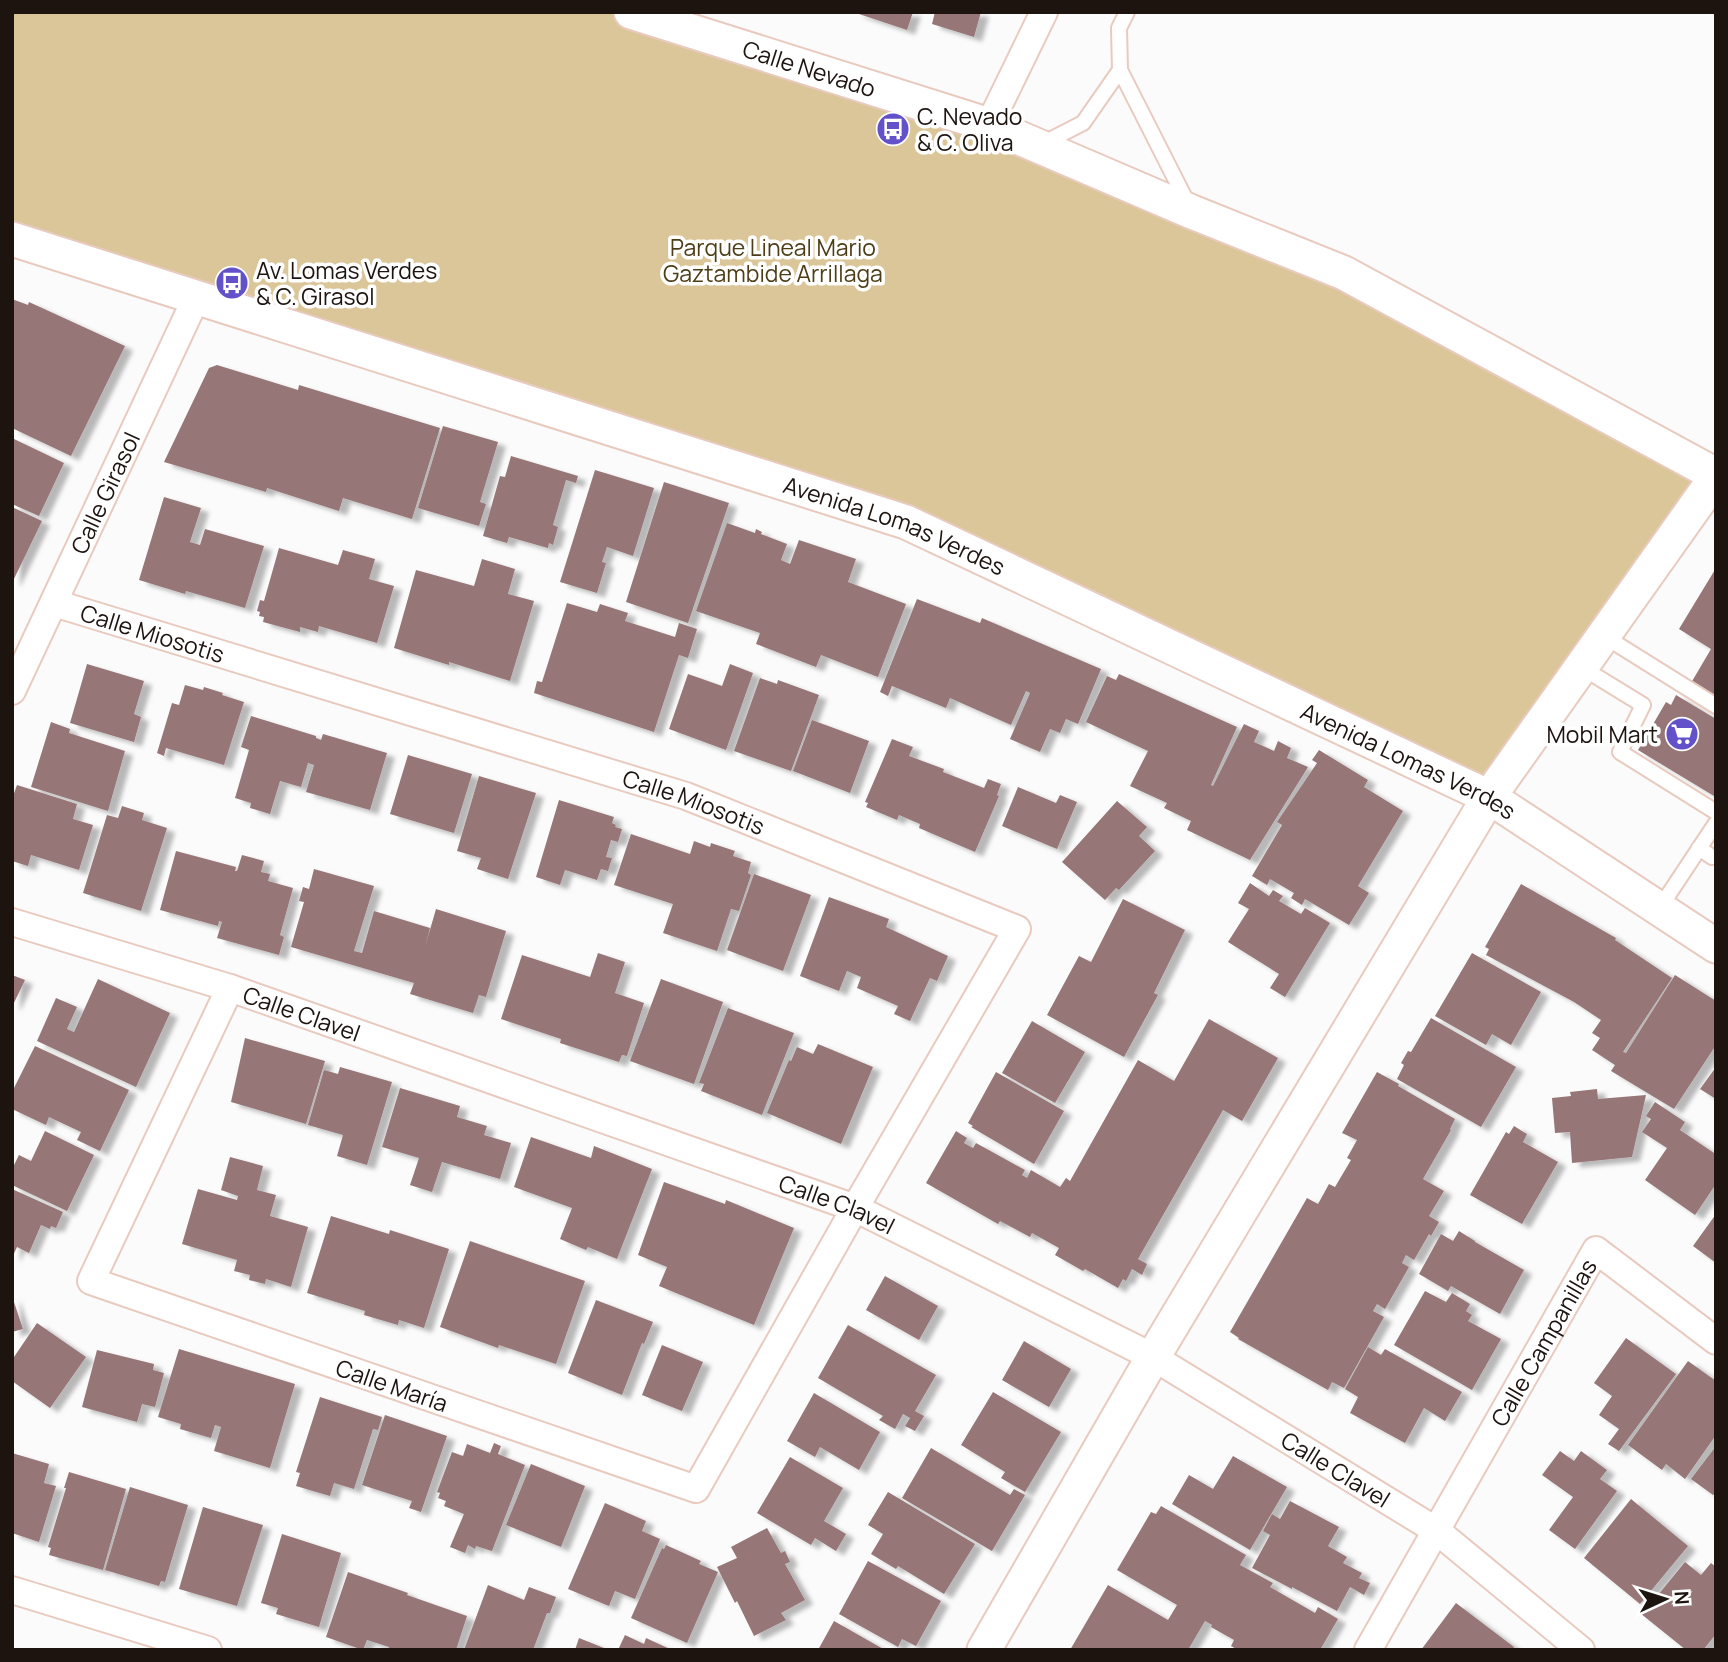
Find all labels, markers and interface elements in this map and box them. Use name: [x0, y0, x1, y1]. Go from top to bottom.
street label: Calle Nevado: [739, 32, 880, 104]
place label: C. Nevado & C. Oliva: [917, 100, 1022, 158]
bus stop icon: C. Nevado & C. Oliva: [874, 110, 912, 148]
park label: Parque Lineal Mario Gaztambide Arrillaga: [663, 231, 883, 289]
place label: Av. Lomas Verdes & C. Girasol: [256, 254, 437, 312]
bus stop icon: Av. Lomas Verdes & C. Girasol: [213, 264, 251, 302]
street label: Calle Girasol: [63, 426, 147, 559]
street label: Avenida Lomas Verdes: [780, 468, 1011, 583]
street label: Calle Miosotis: [77, 596, 228, 670]
street label: Avenida Lomas Verdes: [1296, 695, 1522, 827]
supermarket icon: Mobil Mart: [1663, 715, 1701, 753]
place label: Mobil Mart: [1546, 718, 1658, 750]
street label: Calle Miosotis: [619, 762, 769, 842]
street label: Calle Clavel: [239, 978, 365, 1049]
street label: Calle Clavel: [775, 1167, 900, 1241]
street label: Calle Campanillas: [1483, 1253, 1604, 1432]
street label: Calle María: [332, 1351, 452, 1419]
street label: Calle Clavel: [1275, 1423, 1396, 1515]
north arrow: [1630, 1564, 1700, 1634]
text: N: [1669, 1590, 1695, 1606]

